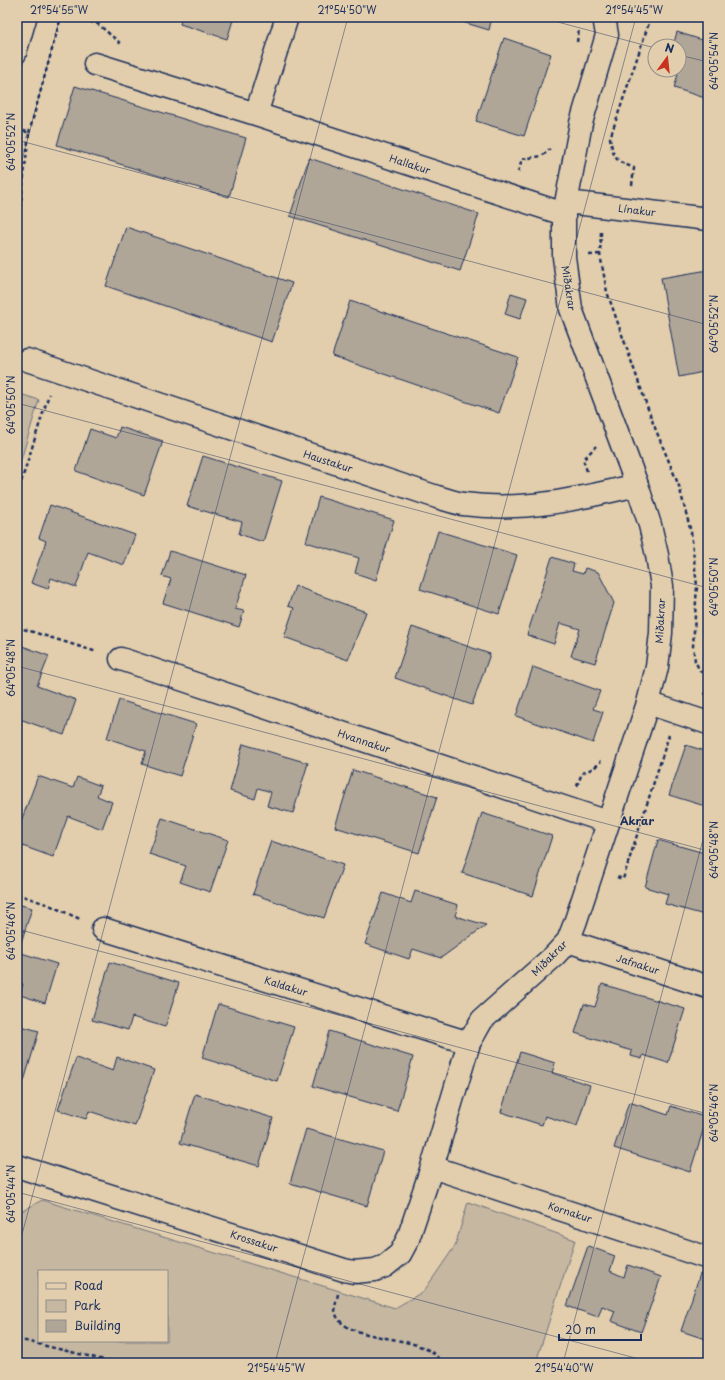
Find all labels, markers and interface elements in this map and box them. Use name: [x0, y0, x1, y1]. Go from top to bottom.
text: 21°54'55"W: [30, 2, 89, 17]
text: 21°54'50"W: [318, 2, 377, 17]
text: 21°54'45"W: [605, 2, 664, 17]
text: 64°05'54"N: [706, 32, 721, 90]
north arrow: [647, 38, 687, 78]
text: N: [663, 39, 676, 57]
text: 64°05'52"N: [3, 113, 18, 171]
street label: Hallakur: [388, 150, 433, 177]
street label: Línakur: [617, 200, 657, 219]
street label: Miðakrar: [559, 264, 581, 312]
text: 64°05'52"N: [706, 295, 721, 353]
text: 64°05'50"N: [3, 375, 18, 434]
street label: Haustakur: [301, 445, 355, 476]
text: 64°05'50"N: [706, 557, 721, 616]
street label: Miðakrar: [651, 598, 668, 644]
text: 64°05'48"N: [3, 639, 18, 697]
street label: Hvannakur: [336, 725, 393, 756]
district label: Akrar: [620, 812, 654, 829]
text: 64°05'48"N: [706, 821, 721, 879]
text: 64°05'46"N: [3, 901, 18, 960]
street label: Miðakrar: [527, 936, 570, 979]
street label: Jafnakur: [615, 950, 662, 978]
street label: Kaldakur: [263, 972, 310, 999]
text: 64°05'46"N: [706, 1083, 721, 1142]
text: 64°05'44"N: [3, 1165, 18, 1223]
street label: Kornakur: [546, 1197, 594, 1226]
street label: Krossakur: [229, 1226, 280, 1255]
legend: [38, 1270, 168, 1342]
text: Road: [74, 1276, 103, 1294]
text: Park: [74, 1296, 101, 1314]
text: Building: [74, 1316, 121, 1334]
scale bar: [559, 1316, 641, 1342]
text: 20 m: [565, 1320, 596, 1338]
text: 21°54'45"W: [247, 1360, 306, 1375]
text: 21°54'40"W: [534, 1360, 594, 1375]

